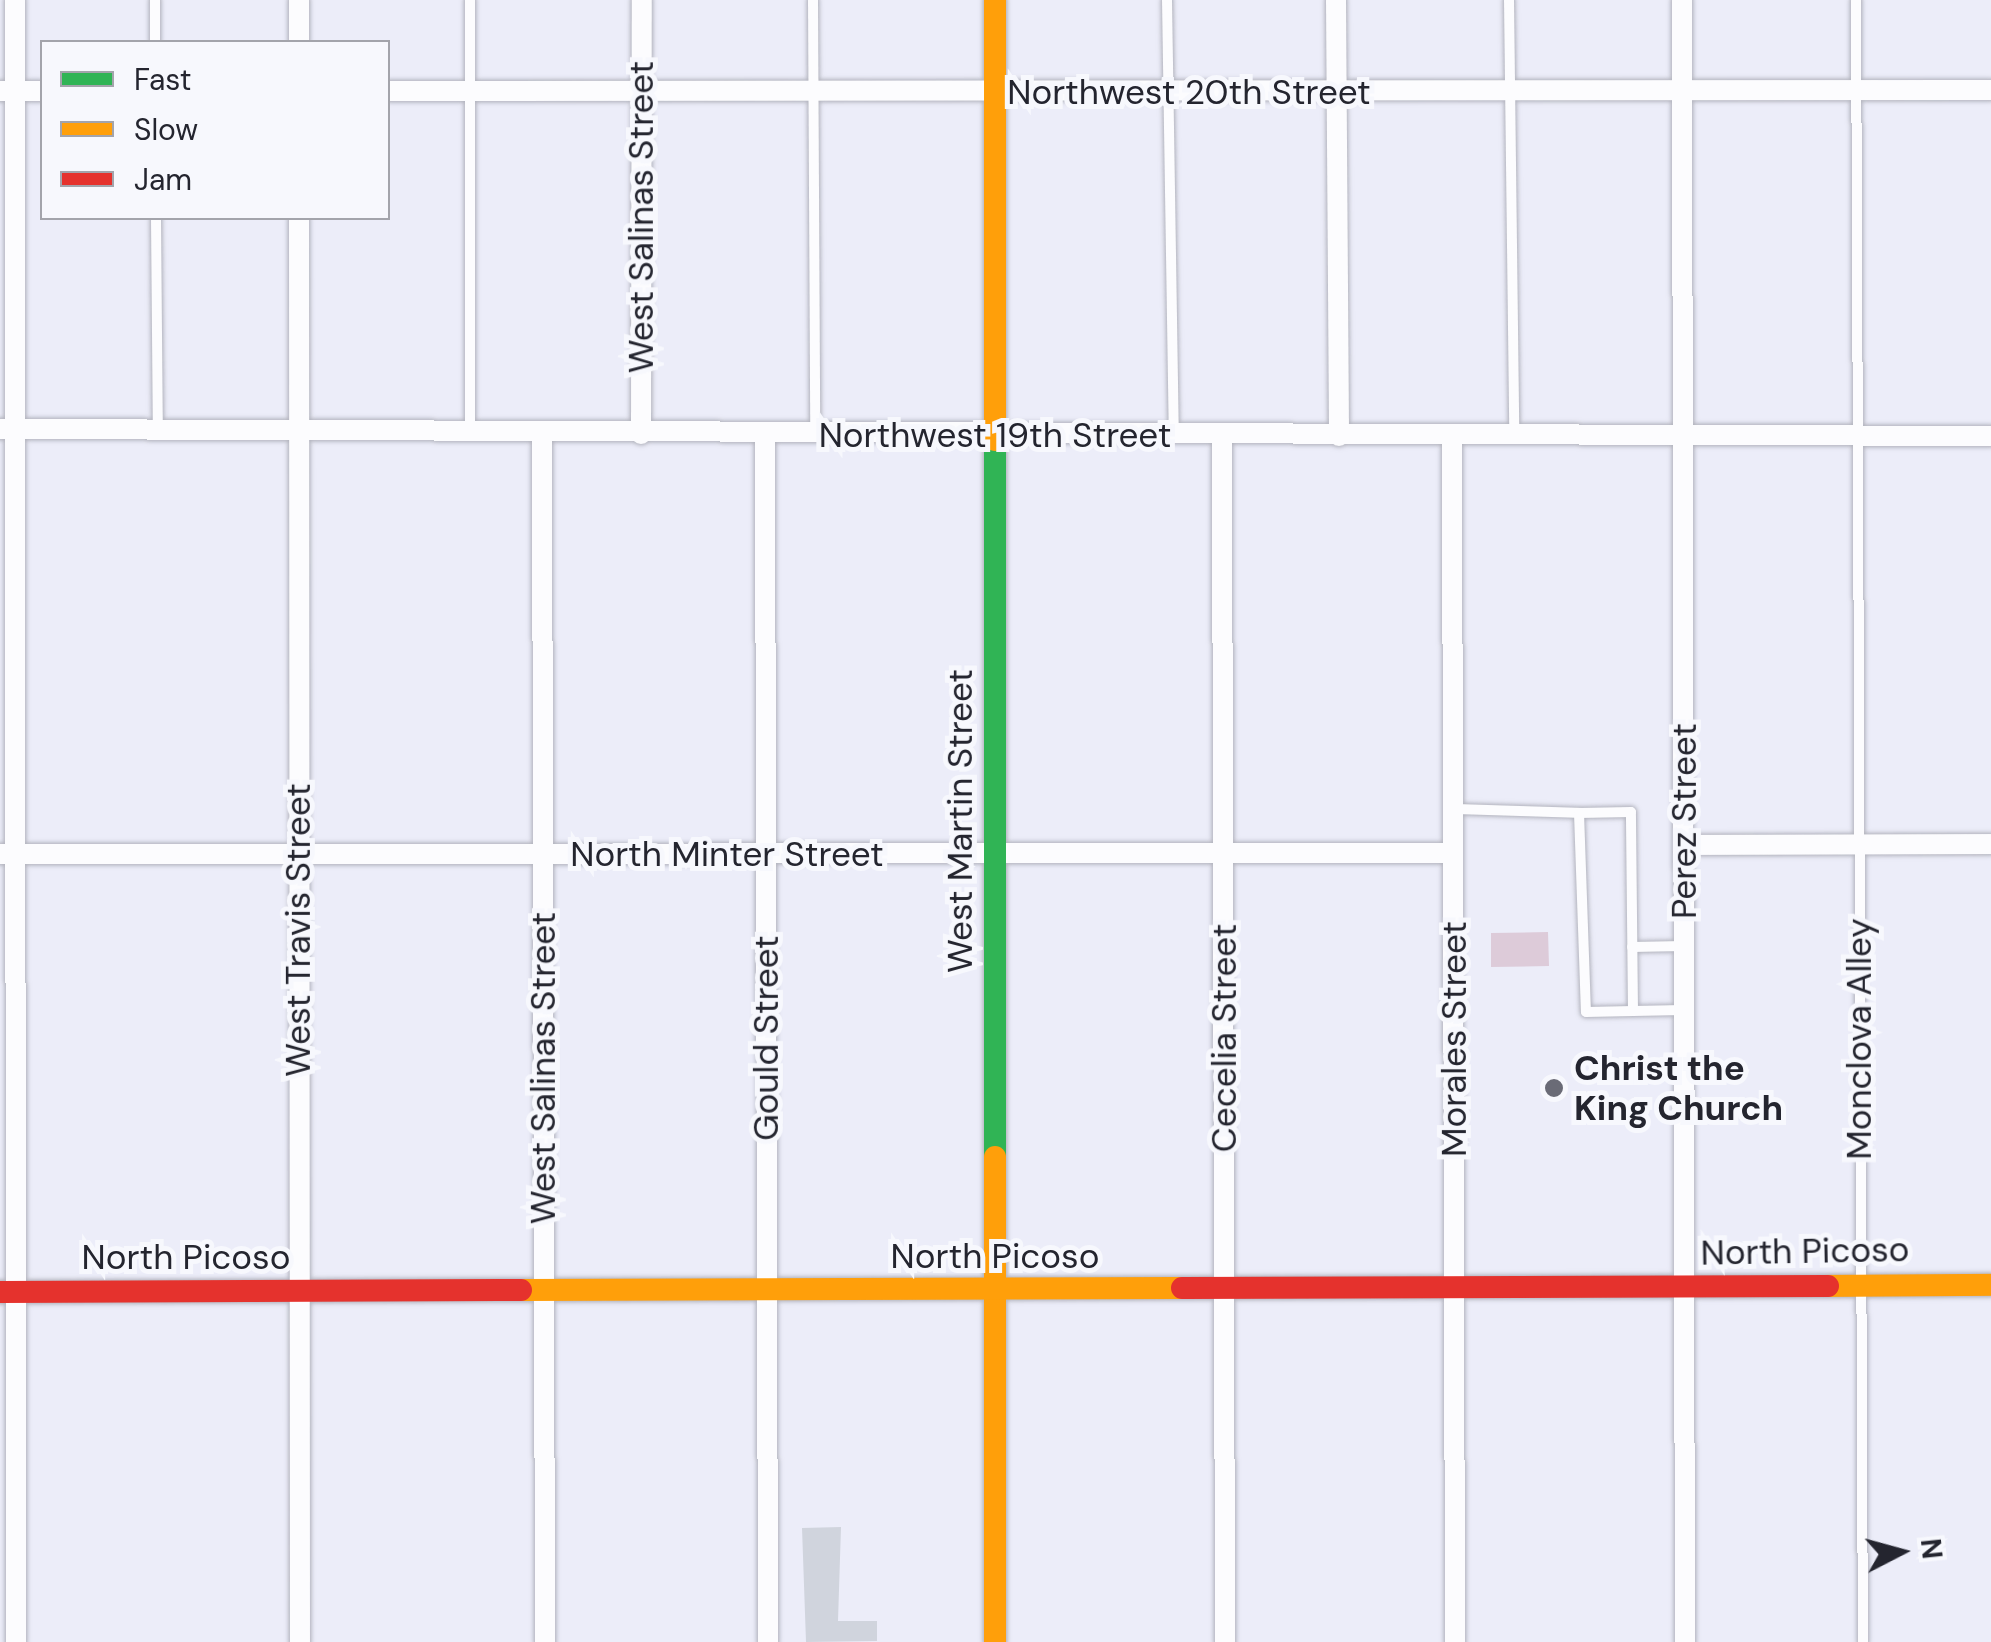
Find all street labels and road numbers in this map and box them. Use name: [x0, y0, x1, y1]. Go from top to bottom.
street label: West Salinas Street: [620, 61, 662, 373]
street label: Northwest 20th Street: [1007, 71, 1371, 113]
street label: Northwest 19th Street: [819, 414, 1171, 456]
street label: West Martin Street: [939, 669, 981, 973]
street label: Perez Street: [1663, 723, 1705, 919]
street label: West Travis Street: [277, 783, 319, 1077]
street label: North Minter Street: [570, 833, 884, 875]
street label: West Salinas Street: [522, 912, 564, 1224]
street label: Monclova Alley: [1838, 918, 1880, 1160]
street label: Morales Street: [1433, 921, 1475, 1157]
street label: Cecelia Street: [1203, 924, 1245, 1152]
street label: Gould Street: [745, 935, 787, 1141]
street label: North Picoso: [1700, 1228, 1910, 1274]
street label: North Picoso: [891, 1235, 1099, 1277]
street label: North Picoso: [82, 1236, 290, 1278]

